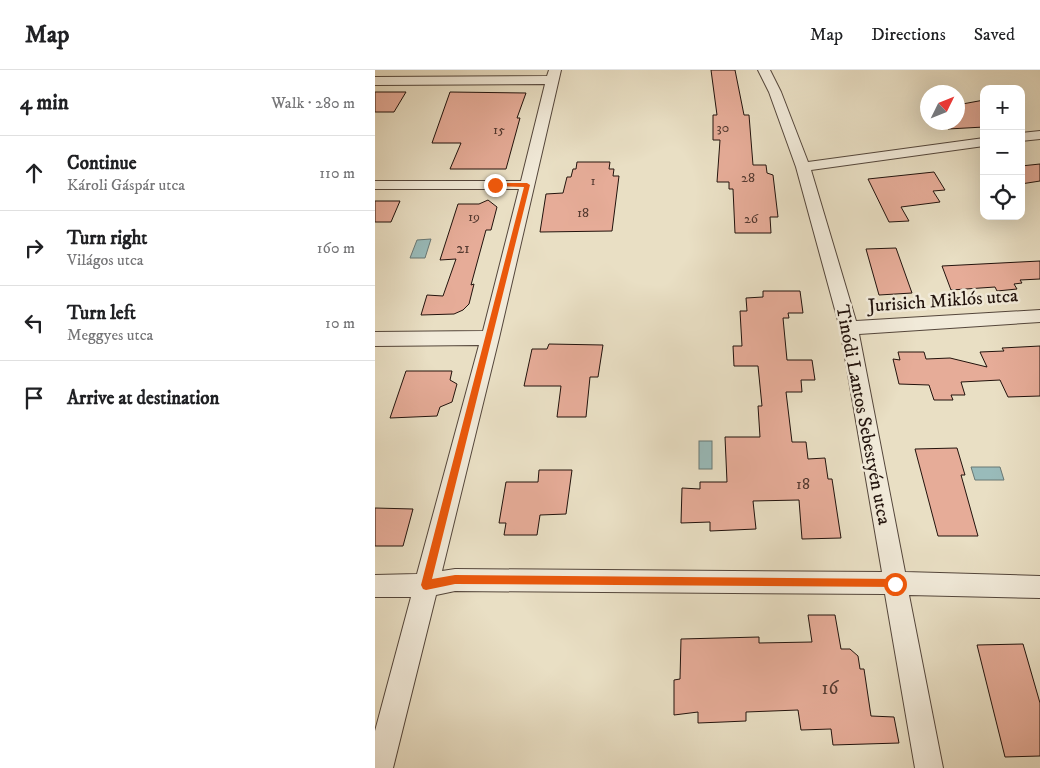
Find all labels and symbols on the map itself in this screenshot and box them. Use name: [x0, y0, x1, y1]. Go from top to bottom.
north arrow: [920, 85, 965, 130]
house number: 30: [717, 119, 729, 137]
house number: 15: [493, 121, 505, 139]
house number: 28: [741, 169, 755, 187]
house number: 1: [590, 172, 596, 190]
route end: [484, 174, 507, 197]
house number: 18: [577, 204, 589, 222]
house number: 19: [468, 208, 480, 226]
house number: 26: [744, 210, 759, 228]
house number: 21: [456, 238, 470, 258]
street label: Jurisich Miklós utca: [865, 284, 1019, 318]
street label: Tinódi Lantos Sebestyén utca: [830, 303, 896, 527]
house number: 18: [796, 474, 810, 494]
route start: [884, 573, 907, 596]
house number: 16: [822, 677, 840, 700]

